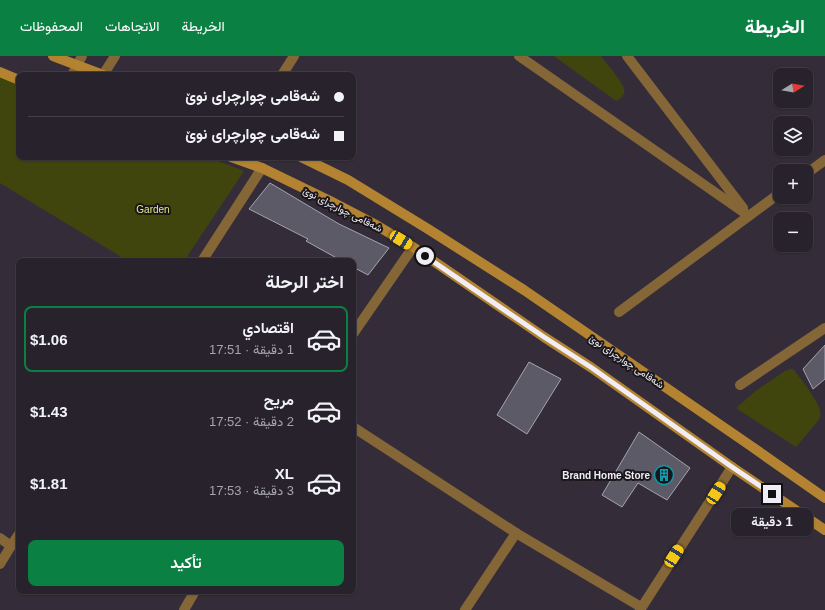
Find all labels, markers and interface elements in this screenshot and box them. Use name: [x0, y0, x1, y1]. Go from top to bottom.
text: الخريطة: [745, 16, 805, 37]
text: المحفوظات: [20, 18, 83, 34]
text: الاتجاهات: [105, 18, 159, 34]
text: الخريطة: [181, 18, 225, 34]
north arrow: [773, 68, 813, 108]
map controls: [773, 68, 813, 252]
text: شەقامی چوارچرای نوێ: [185, 87, 320, 104]
button: layers: [773, 116, 813, 156]
text: شەقامی چوارچرای نوێ: [185, 125, 320, 142]
button: +: [773, 164, 813, 204]
street label: شەقامی چوارچرای نوێ: [300, 185, 384, 236]
park label: Garden: [136, 204, 170, 215]
button: −: [773, 212, 813, 252]
car: [388, 229, 414, 251]
route start: [416, 247, 434, 265]
text: اختر الرحلة: [265, 272, 344, 292]
text: اقتصادي: [242, 319, 294, 336]
icon: car: [306, 321, 342, 357]
text: $1.06: [30, 331, 68, 348]
street label: شەقامی چوارچرای نوێ: [586, 332, 666, 392]
text: 1 دقيقة · 17:51: [209, 342, 294, 357]
text: مريح: [264, 391, 294, 408]
icon: car: [306, 393, 342, 429]
text: $1.43: [30, 403, 68, 420]
text: 2 دقيقة · 17:52: [209, 414, 294, 429]
building icon: Brand Home Store: [653, 464, 675, 486]
text: XL: [275, 465, 294, 482]
icon: car: [306, 465, 342, 501]
place label: Brand Home Store: [562, 470, 650, 481]
text: $1.81: [30, 475, 68, 492]
car: [704, 480, 728, 506]
text: 3 دقيقة · 17:53: [209, 483, 294, 498]
route end: [763, 485, 781, 503]
callout: 1 دقيقة: [731, 508, 813, 536]
text: 1 دقيقة: [751, 514, 793, 529]
button: تأكيد: [28, 540, 344, 586]
car: [662, 543, 686, 569]

